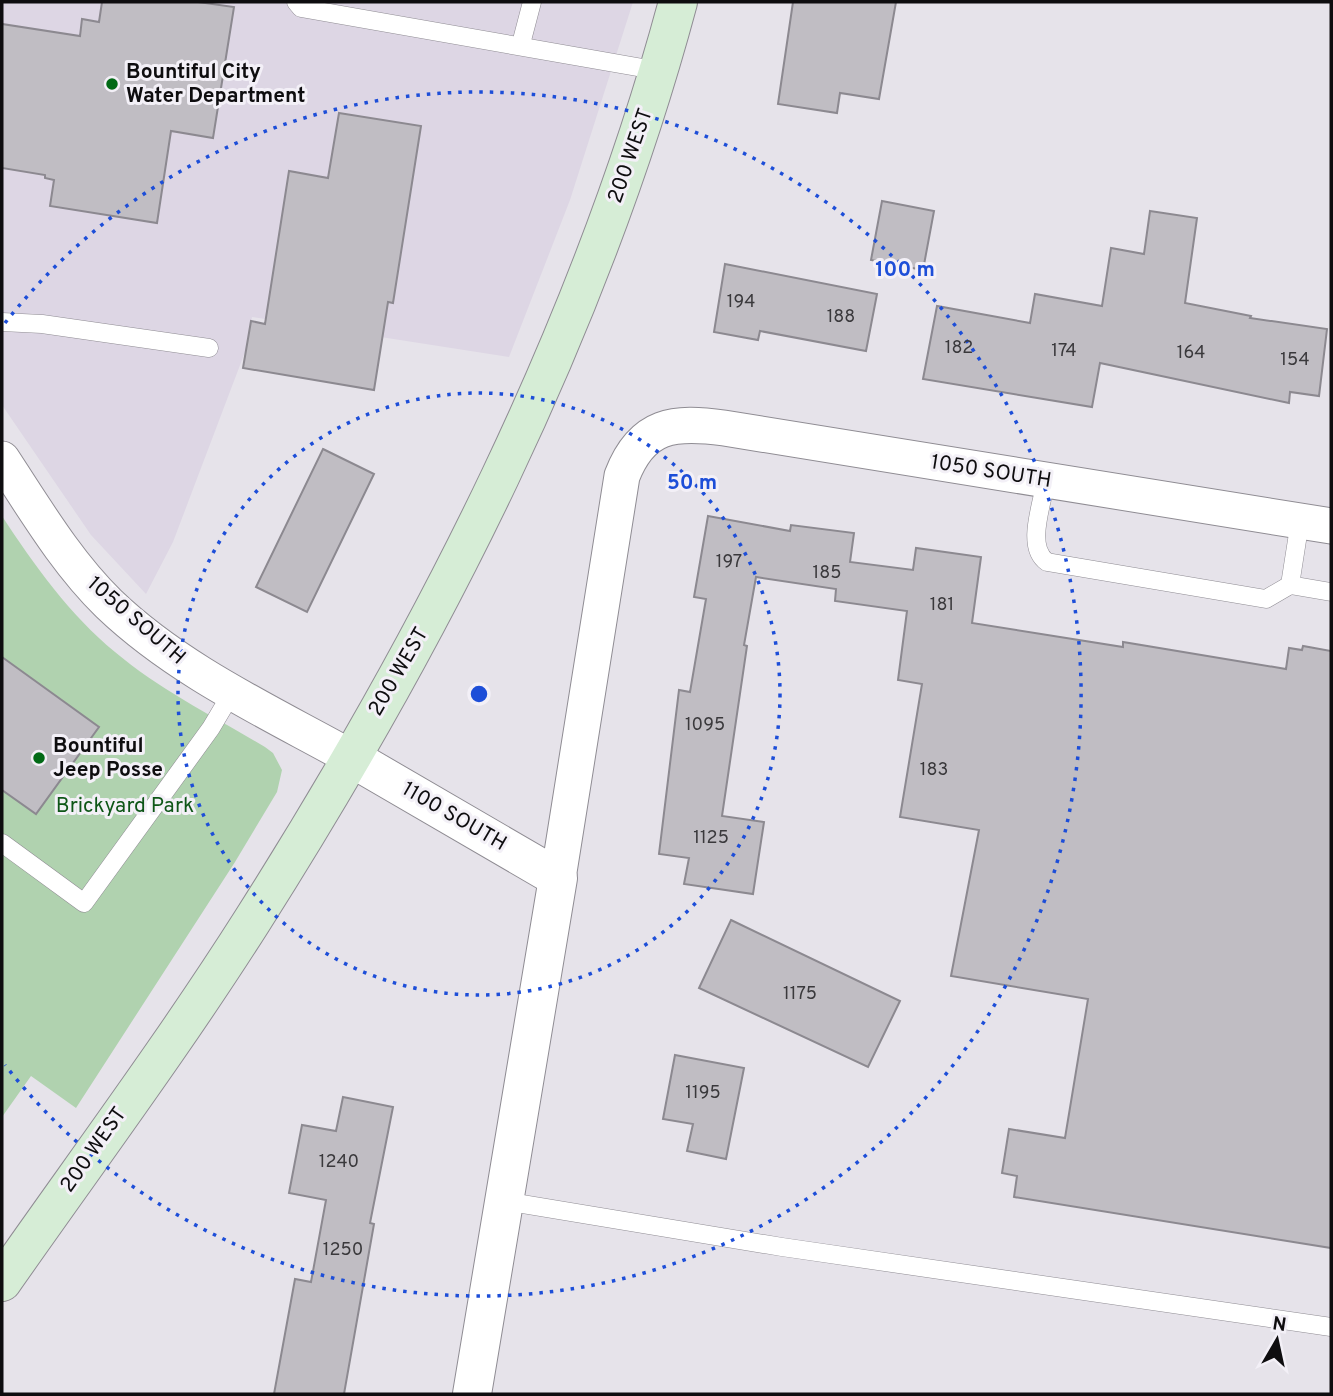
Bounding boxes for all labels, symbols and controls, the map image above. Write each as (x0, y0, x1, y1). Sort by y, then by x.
place label: Bountiful City Water Department (126, 59, 305, 110)
marker: Bountiful City Water Department (104, 76, 120, 92)
street label: 200 WEST (602, 105, 660, 207)
text: 100 m (875, 257, 935, 284)
house number: 194 (727, 291, 755, 314)
house number: 188 (827, 306, 855, 329)
house number: 182 (945, 337, 973, 360)
house number: 174 (1051, 340, 1077, 363)
house number: 164 (1177, 342, 1205, 365)
house number: 154 (1280, 349, 1310, 372)
street label: 1050 SOUTH (929, 449, 1053, 495)
text: 50 m (667, 470, 717, 497)
house number: 197 (716, 551, 742, 574)
house number: 185 (813, 562, 841, 585)
street label: 1050 SOUTH (81, 571, 191, 671)
house number: 181 (930, 594, 954, 617)
street label: 200 WEST (363, 623, 435, 721)
centre of rings (467, 682, 491, 706)
house number: 1095 (685, 714, 725, 737)
place label: Bountiful Jeep Posse (53, 733, 163, 784)
marker: Bountiful Jeep Posse (31, 750, 47, 766)
house number: 183 (920, 759, 948, 782)
street label: 1100 SOUTH (397, 776, 511, 858)
park label: Brickyard Park (56, 793, 194, 820)
house number: 1125 (693, 827, 729, 850)
house number: 1175 (783, 983, 817, 1006)
house number: 1195 (685, 1082, 721, 1105)
street label: 200 WEST (55, 1102, 133, 1198)
house number: 1240 (319, 1151, 359, 1174)
house number: 1250 (323, 1239, 363, 1262)
north arrow (1242, 1305, 1312, 1375)
text: N (1271, 1312, 1288, 1338)

